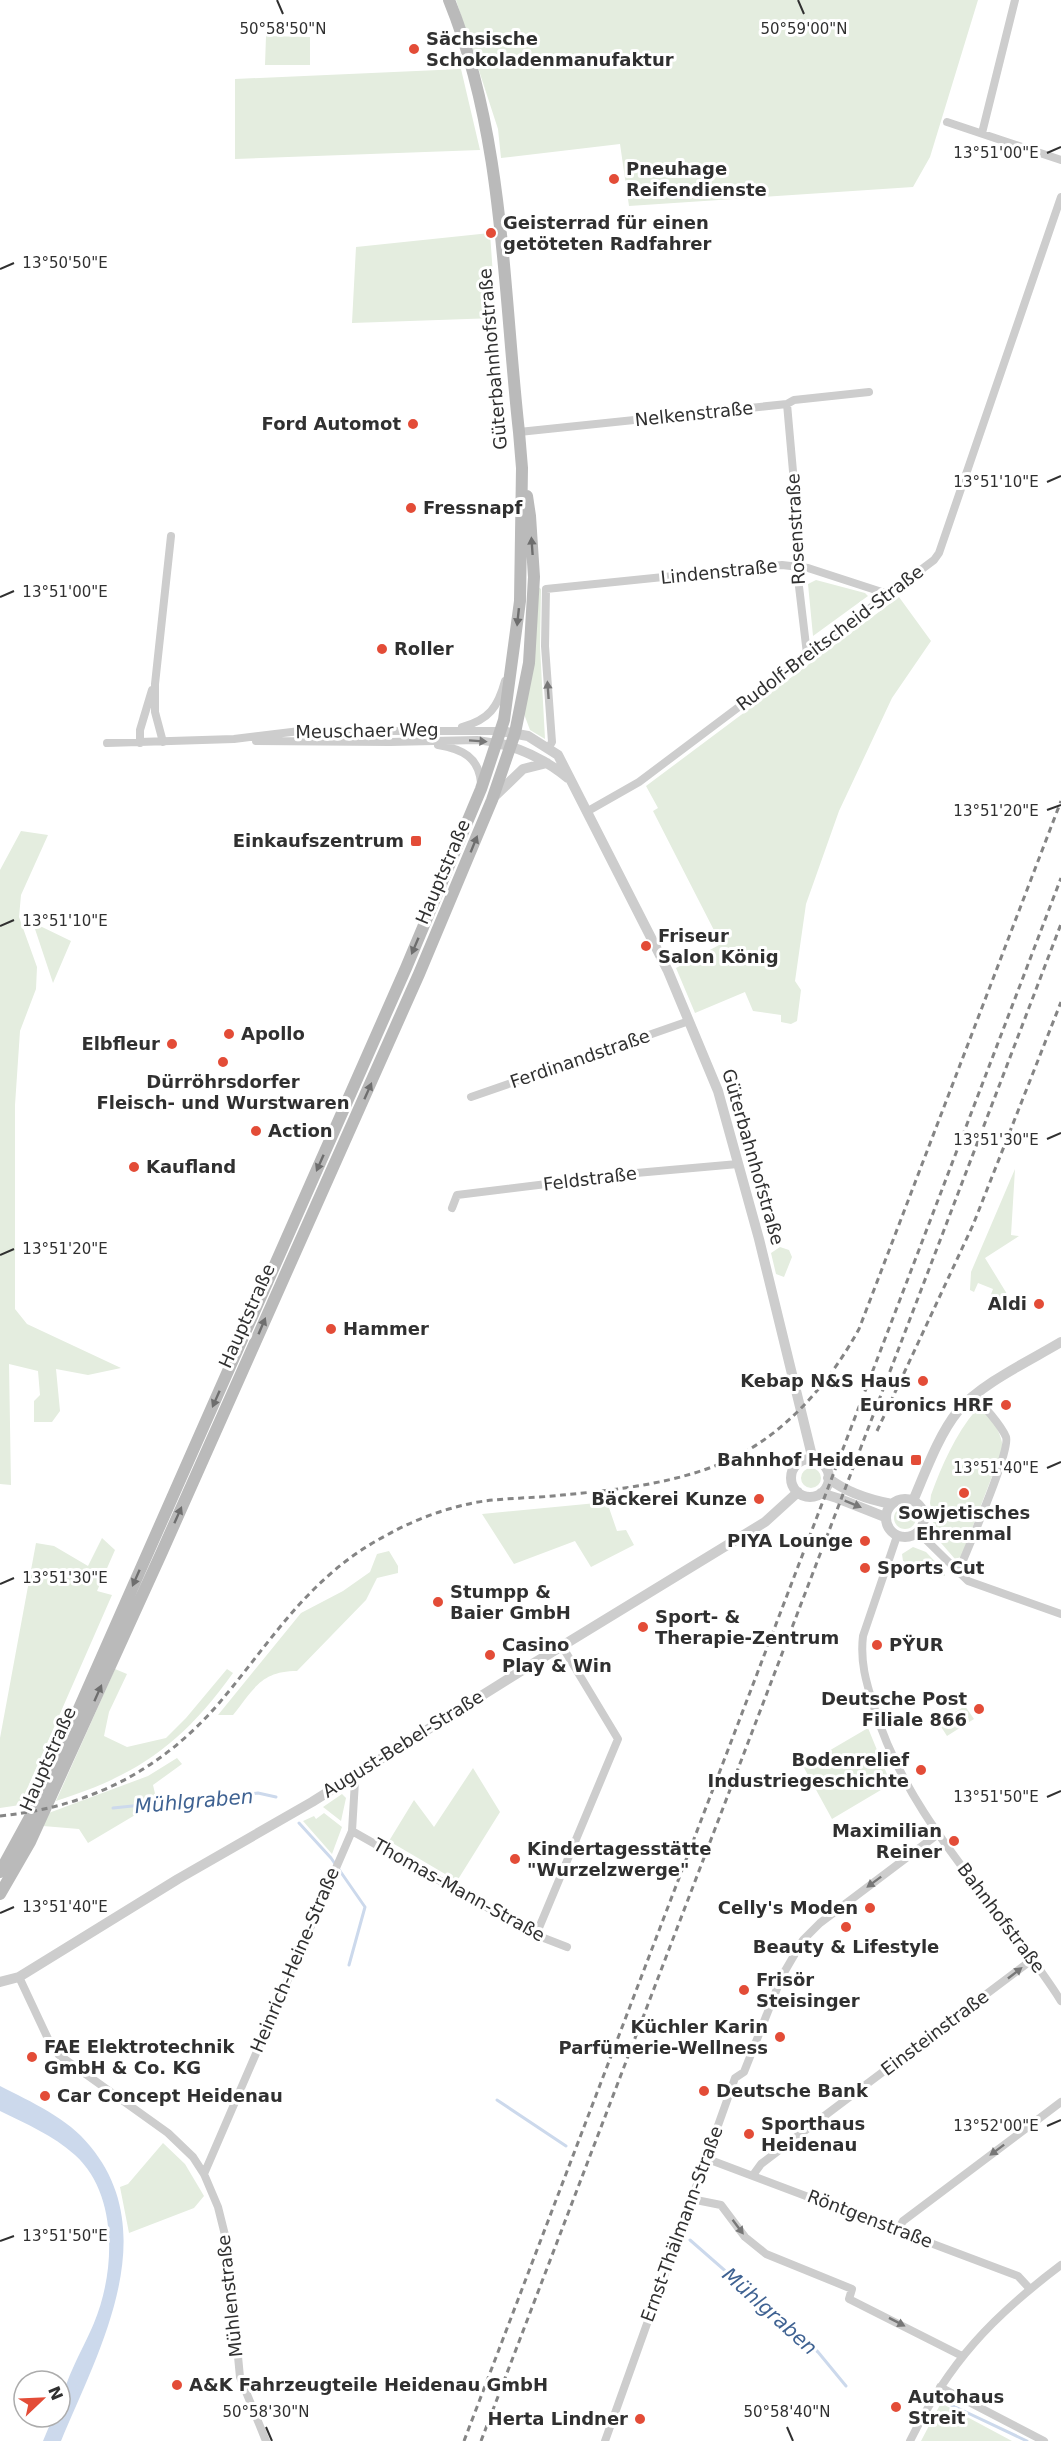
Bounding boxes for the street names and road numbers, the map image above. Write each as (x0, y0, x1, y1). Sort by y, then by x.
street label: Güterbahnhofstraße (474, 267, 511, 451)
street label: Nelkenstraße (634, 397, 754, 430)
street label: Rosenstraße (782, 473, 809, 585)
street label: Lindenstraße (659, 555, 779, 588)
street label: Rudolf-Breitscheid-Straße (732, 561, 927, 715)
street label: Meuschaer Weg (295, 719, 439, 742)
street label: Hauptstraße (411, 816, 474, 927)
street label: Ferdinandstraße (507, 1025, 653, 1092)
street label: Güterbahnhofstraße (718, 1066, 789, 1247)
street label: Feldstraße (542, 1162, 638, 1195)
street label: Hauptstraße (214, 1260, 279, 1371)
street label: August-Bebel-Straße (318, 1685, 487, 1802)
street label: Hauptstraße (15, 1703, 80, 1814)
street label: Thomas-Mann-Straße (369, 1833, 549, 1946)
street label: Bahnhofstraße (953, 1859, 1050, 1977)
street label: Heinrich-Heine-Straße (246, 1864, 343, 2056)
street label: Einsteinstraße (877, 1985, 993, 2080)
street label: Ernst-Thälmann-Straße (636, 2123, 727, 2325)
street label: Röntgenstraße (805, 2185, 936, 2252)
street label: Mühlenstraße (213, 2234, 246, 2358)

